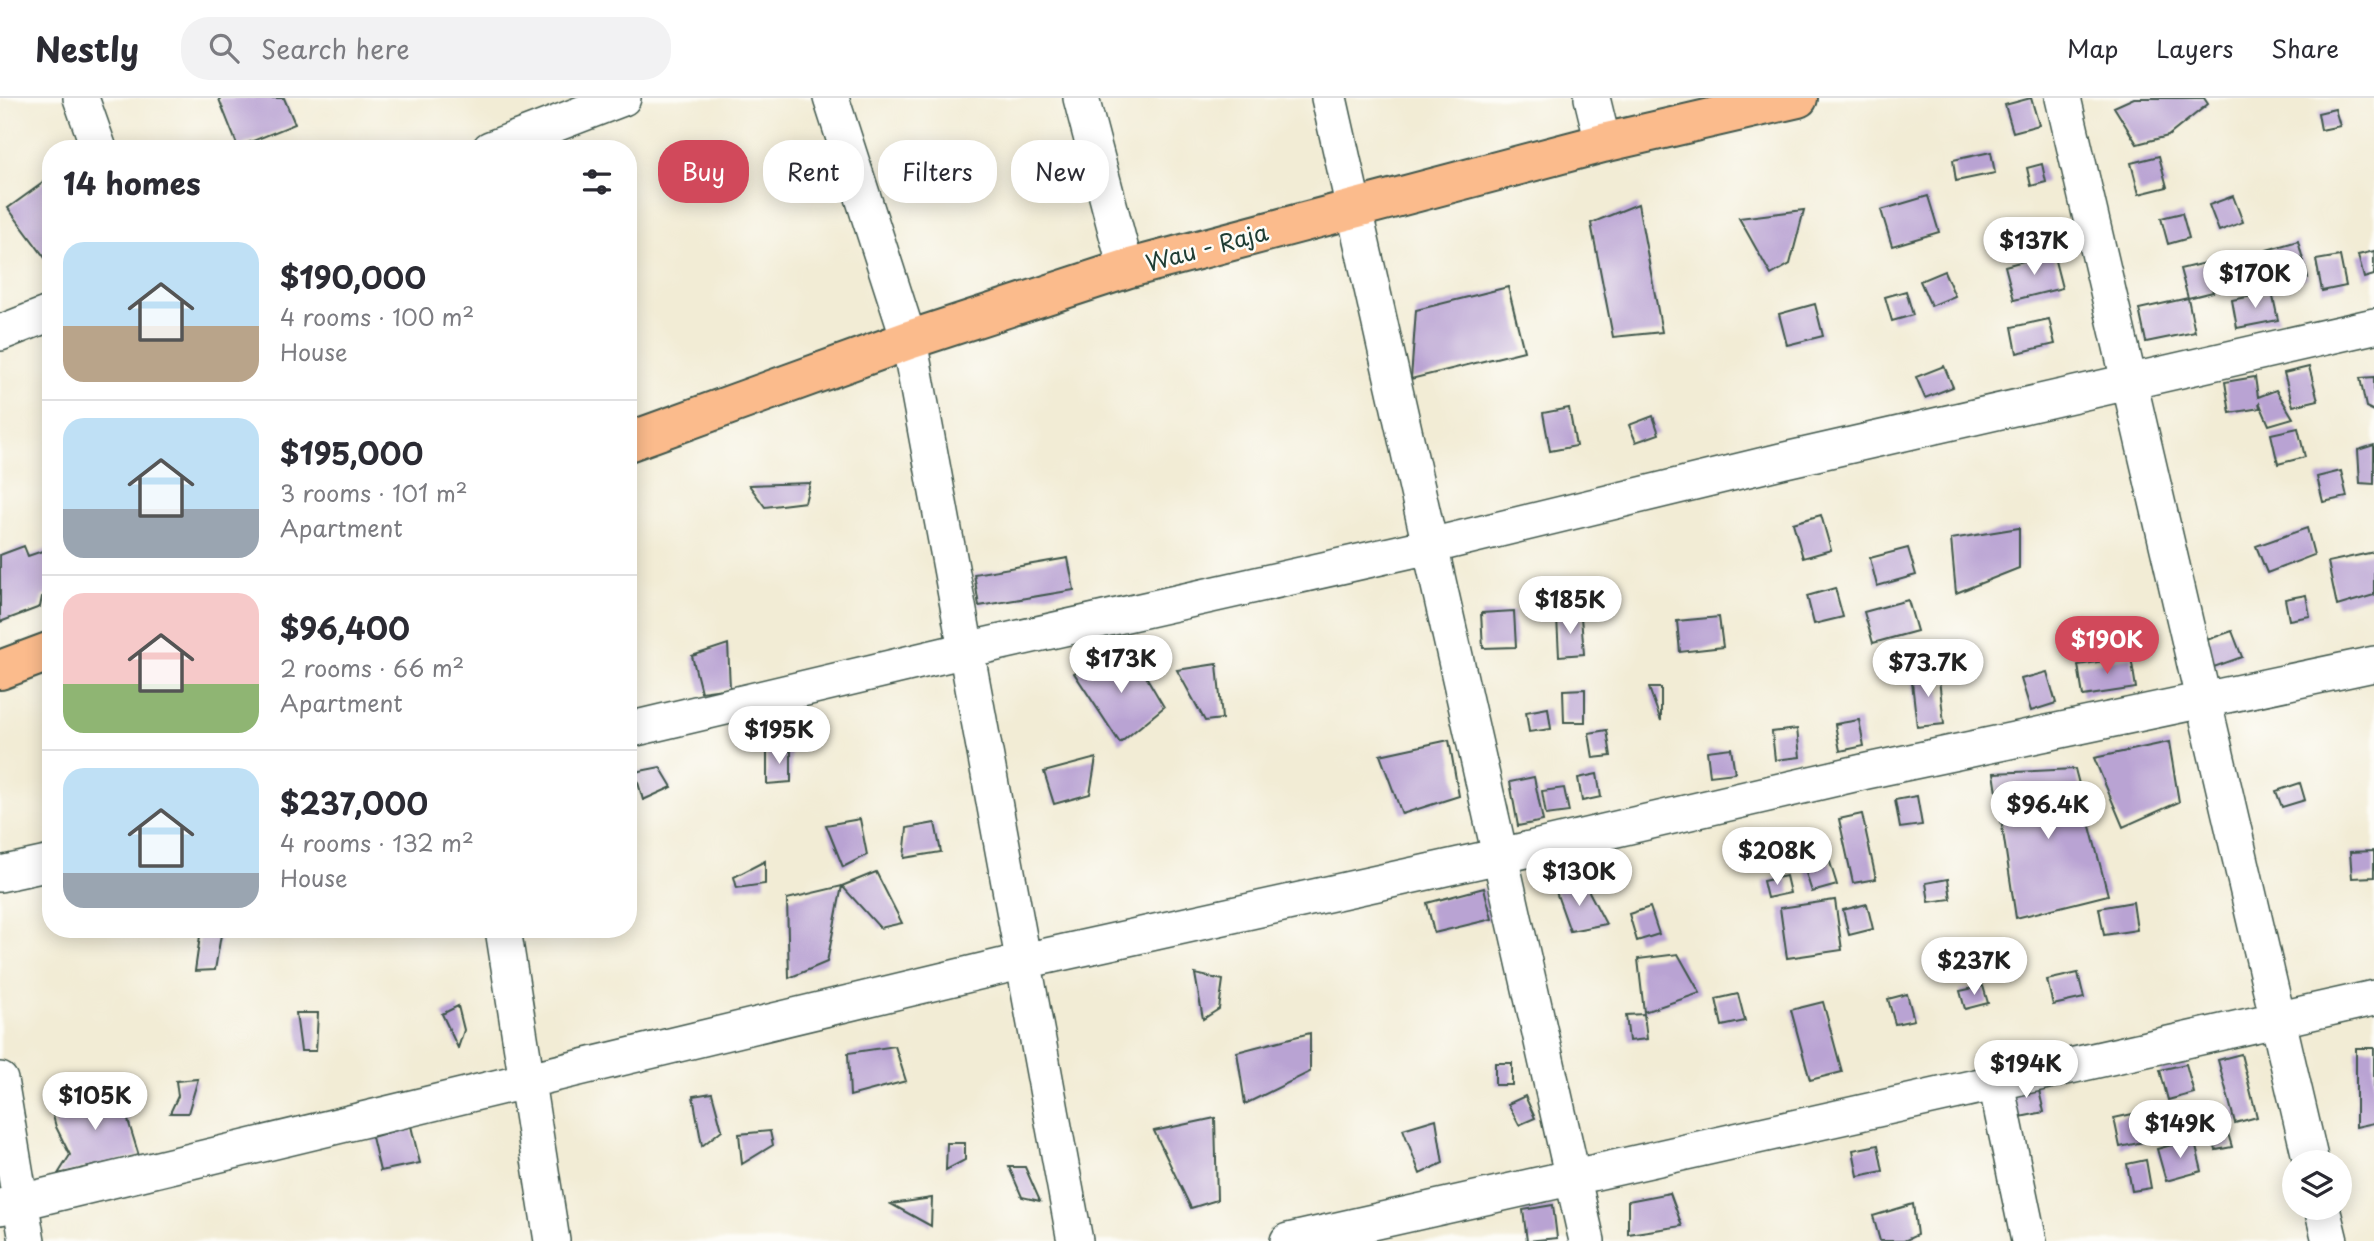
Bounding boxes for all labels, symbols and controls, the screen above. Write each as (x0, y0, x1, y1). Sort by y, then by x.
search box (181, 17, 671, 80)
text: Nestly (35, 23, 139, 73)
icon: search (205, 29, 243, 67)
text: Search here (261, 29, 410, 68)
text: Map (2067, 30, 2118, 66)
text: Layers (2156, 30, 2233, 66)
text: Share (2271, 30, 2339, 66)
chip: Buy (658, 140, 749, 203)
chip: Rent (763, 140, 864, 203)
chip: Filters (878, 140, 997, 203)
chip: New (1011, 140, 1109, 203)
text: 14 homes (63, 160, 201, 205)
icon: filters (578, 163, 616, 201)
street label: Wau - Raja (1142, 213, 1272, 280)
pin: $137K (1985, 218, 2083, 277)
text: $137K (1999, 222, 2069, 257)
pin: $170K (2206, 250, 2304, 310)
text: $190,000 (280, 254, 426, 299)
text: $170K (2219, 255, 2291, 290)
icon: home (119, 270, 203, 354)
text: 4 rooms · 100 m² (280, 299, 474, 334)
text: House (280, 334, 347, 369)
text: $195,000 (280, 430, 423, 475)
icon: home (119, 446, 203, 530)
text: 3 rooms · 101 m² (280, 475, 468, 510)
text: Apartment (280, 510, 403, 545)
pin: $185K (1521, 576, 1619, 636)
text: $185K (1535, 581, 1605, 616)
text: $96,400 (280, 605, 410, 650)
pin: $190K (2058, 616, 2156, 676)
icon: home (119, 621, 203, 705)
text: $190K (2071, 621, 2143, 656)
pin: $173K (1072, 636, 1170, 695)
text: $173K (1085, 640, 1157, 675)
pin: $73.7K (1871, 640, 1985, 699)
text: $73.7K (1889, 644, 1967, 679)
text: 2 rooms · 66 m² (280, 650, 464, 685)
text: Apartment (280, 685, 403, 720)
pin: $195K (730, 706, 828, 766)
text: $195K (744, 711, 814, 746)
text: $237,000 (280, 780, 428, 825)
pin: $96.4K (1991, 782, 2105, 841)
text: $96.4K (2007, 786, 2089, 821)
icon: home (119, 796, 203, 880)
text: 4 rooms · 132 m² (280, 825, 474, 860)
pin: $208K (1728, 828, 1826, 887)
text: $208K (1738, 832, 1816, 867)
pin: $130K (1530, 848, 1628, 908)
text: $130K (1542, 853, 1616, 888)
text: House (280, 860, 347, 895)
pin: $237K (1925, 937, 2023, 997)
text: $237K (1937, 942, 2011, 977)
pin: $194K (1977, 1040, 2075, 1100)
text: $194K (1990, 1045, 2062, 1080)
pin: $105K (46, 1072, 144, 1132)
text: $105K (58, 1077, 132, 1112)
pin: $149K (2131, 1100, 2229, 1160)
text: $149K (2145, 1105, 2215, 1140)
map controls (2282, 1150, 2352, 1220)
button: layers (2282, 1150, 2352, 1220)

